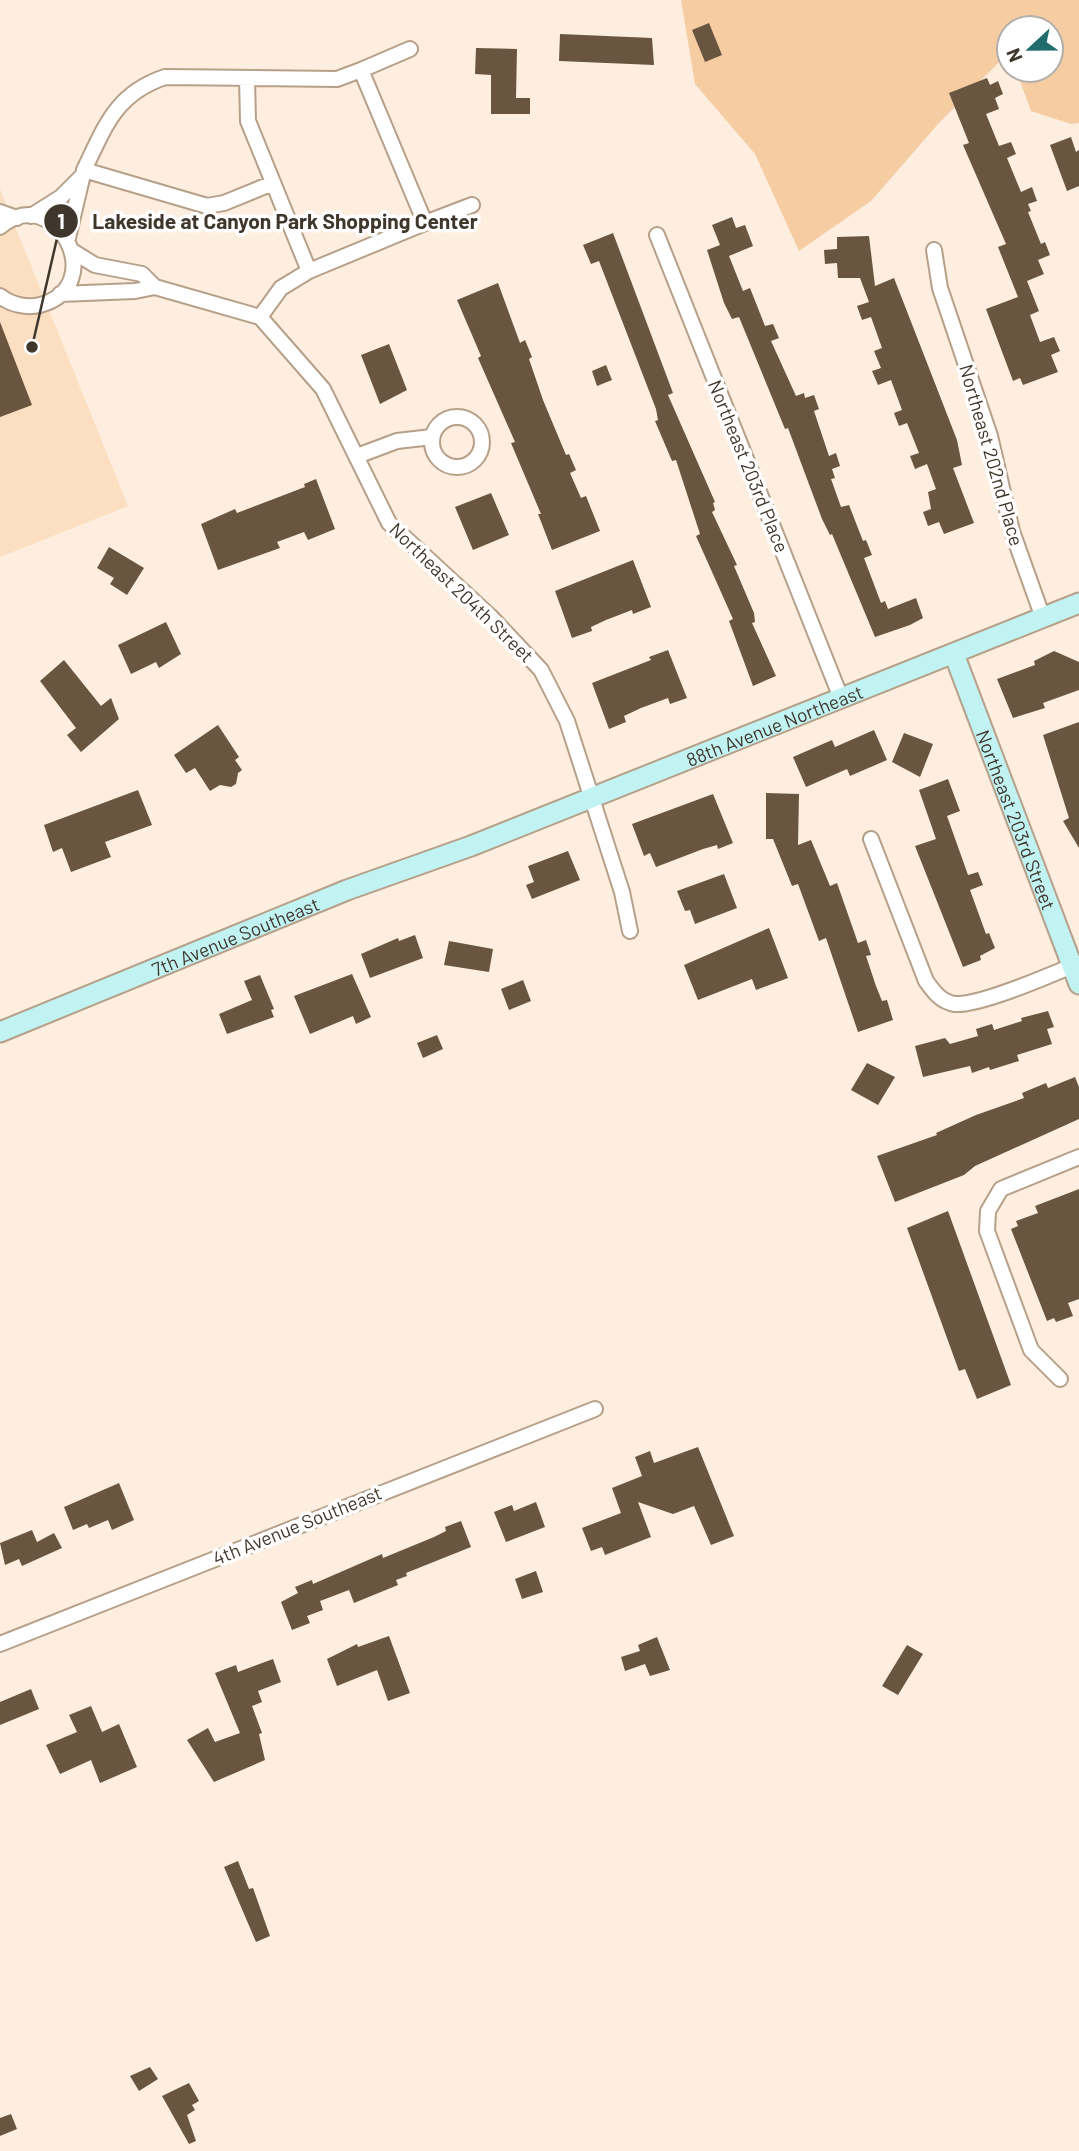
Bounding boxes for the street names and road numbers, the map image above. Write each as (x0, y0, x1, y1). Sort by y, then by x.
street label: Northeast 202nd Place (955, 362, 1029, 548)
street label: Northeast 203rd Place (704, 376, 794, 556)
street label: Northeast 204th Street (385, 517, 539, 667)
street label: 88th Avenue Northeast (682, 679, 866, 770)
street label: Northeast 203rd Street (972, 726, 1061, 913)
street label: 7th Avenue Southeast (148, 891, 322, 980)
street label: 4th Avenue Southeast (209, 1481, 385, 1569)

